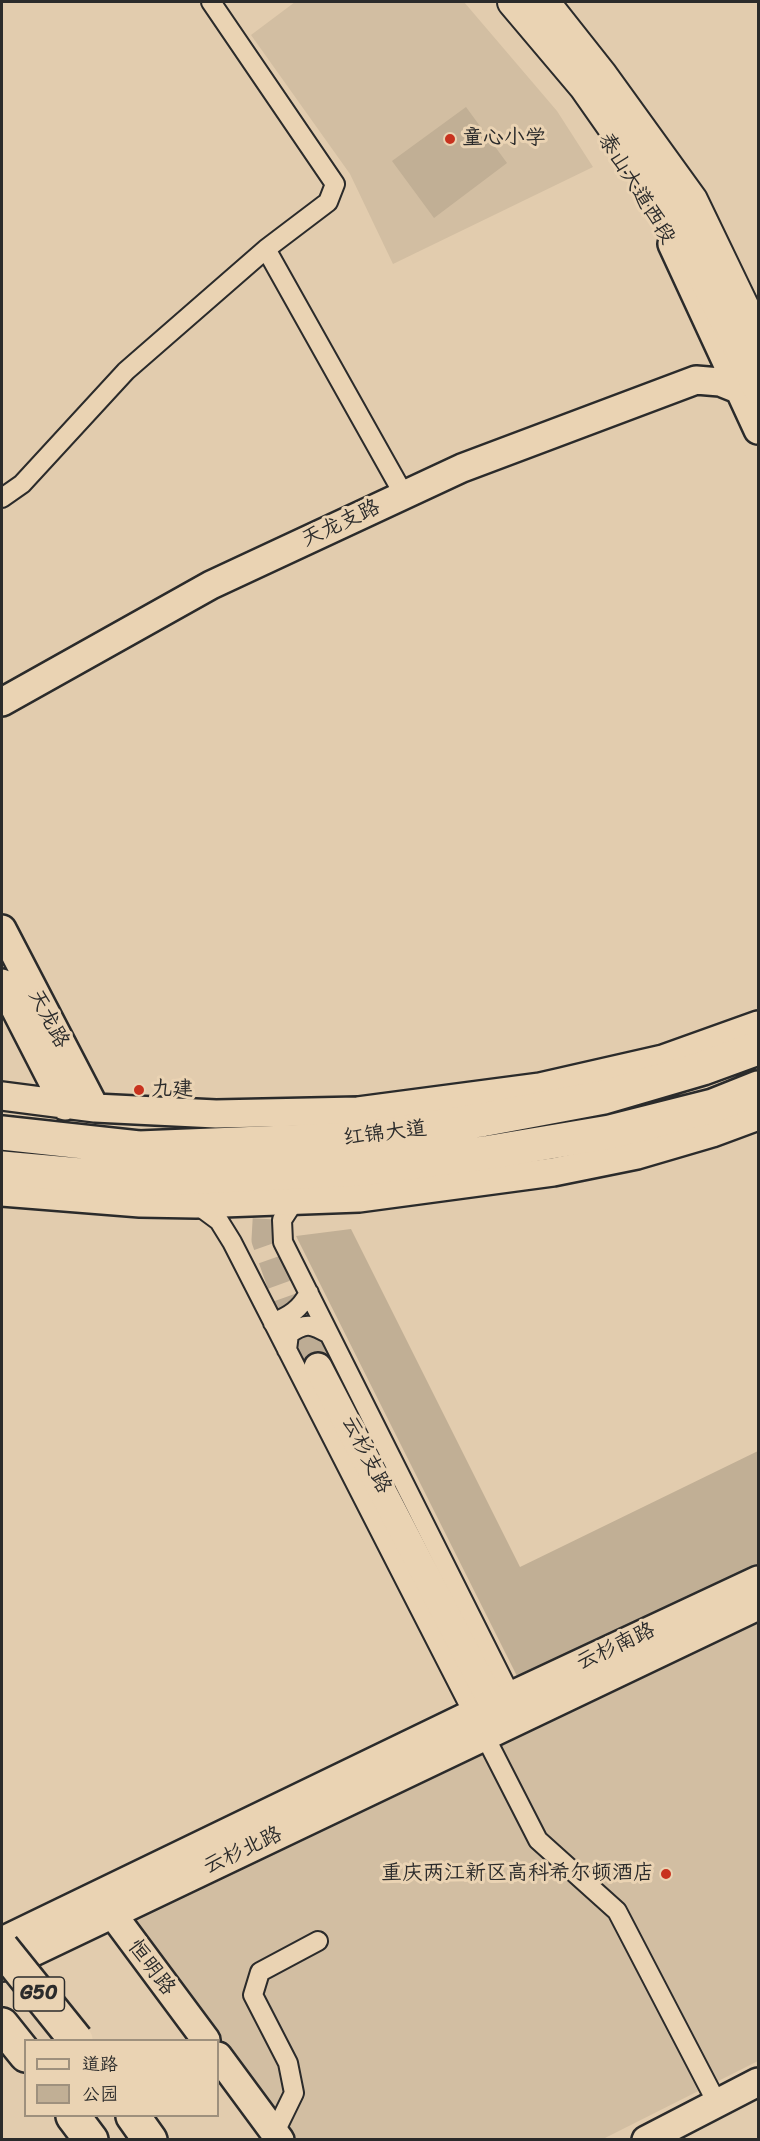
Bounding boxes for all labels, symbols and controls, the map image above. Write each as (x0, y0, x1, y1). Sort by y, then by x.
place label: 童心小学 (462, 126, 546, 152)
street label: 泰山大道西段 (592, 129, 680, 249)
marker: 童心小学 (443, 132, 457, 146)
street label: 天龙支路 (298, 495, 384, 553)
street label: 天龙路 (22, 985, 74, 1053)
place label: 九建 (151, 1077, 193, 1103)
marker: 九建 (132, 1083, 146, 1097)
street label: 红锦大道 (342, 1116, 428, 1152)
street label: 云杉支路 (336, 1412, 396, 1498)
street label: 云杉南路 (573, 1618, 659, 1676)
street label: 云杉北路 (200, 1822, 286, 1880)
place label: 重庆两江新区高科希尔顿酒店 (381, 1861, 654, 1887)
marker: 重庆两江新区高科希尔顿酒店 (659, 1867, 673, 1881)
street label: 恒明路 (122, 1935, 180, 2001)
road number: G50 (14, 1977, 64, 2011)
legend (24, 2039, 219, 2117)
text: 道路 (82, 2048, 118, 2080)
text: 公园 (82, 2078, 118, 2110)

